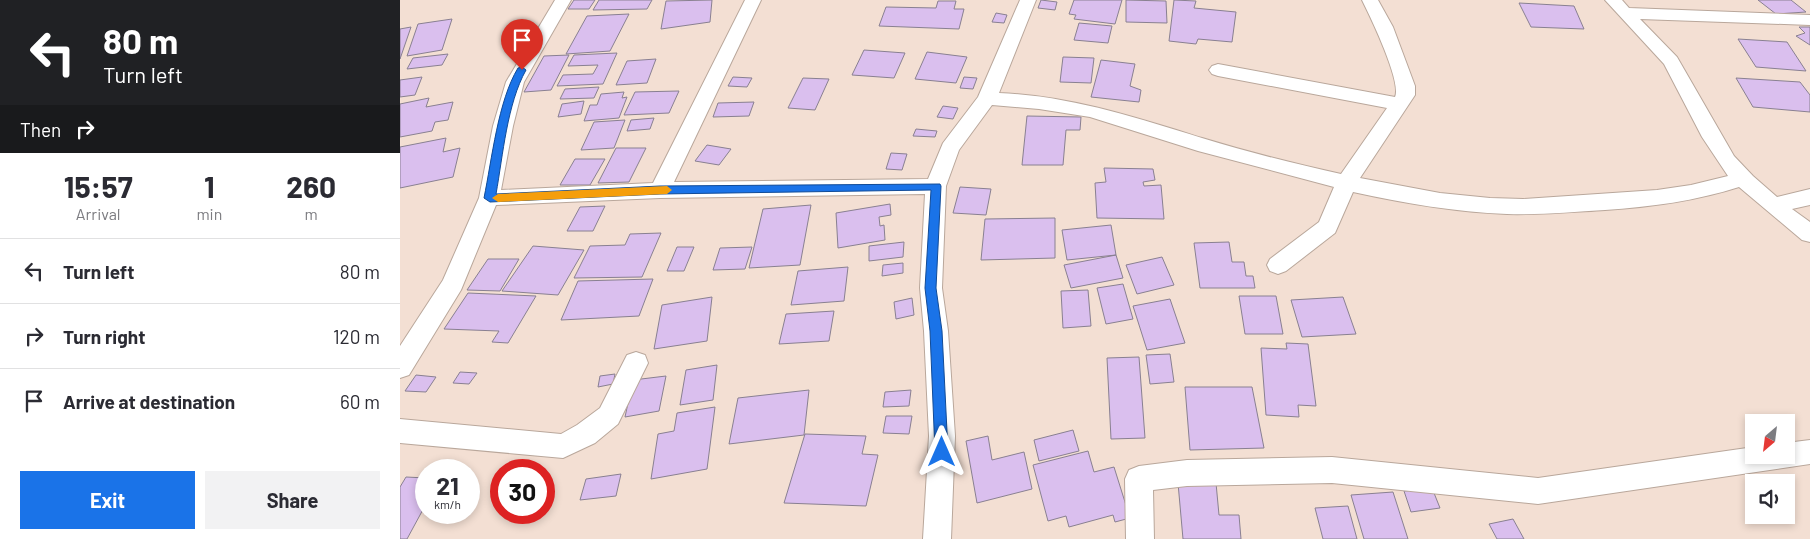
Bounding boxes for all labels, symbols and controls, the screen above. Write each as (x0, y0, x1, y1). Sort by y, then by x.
text: 80 m (103, 19, 178, 61)
pin (501, 19, 543, 70)
icon: left (20, 20, 85, 85)
icon: arrive (508, 26, 536, 54)
text: Turn left (103, 61, 183, 87)
icon: right (71, 115, 99, 143)
text: Then (20, 118, 61, 141)
text: 15:57 (64, 168, 133, 204)
text: 1 (204, 168, 215, 204)
text: 260 (286, 168, 336, 204)
text: Arrival (76, 204, 121, 223)
text: min (196, 204, 222, 223)
text: m (305, 204, 318, 223)
icon: left (20, 257, 48, 285)
text: Turn left (63, 260, 134, 283)
text: 80 m (340, 260, 380, 283)
icon: right (20, 322, 48, 350)
text: Turn right (63, 325, 145, 348)
text: 120 m (333, 325, 380, 348)
icon: arrive (20, 387, 48, 415)
text: Arrive at destination (63, 390, 235, 413)
text: 60 m (340, 390, 380, 413)
north arrow (1745, 414, 1795, 464)
map controls (1745, 414, 1795, 524)
position arrow (915, 425, 967, 477)
speed limit sign: 30 (490, 459, 555, 524)
text: 21 (436, 470, 459, 500)
button: Exit (20, 471, 195, 529)
button: Share (205, 471, 380, 529)
button: sound (1745, 474, 1795, 524)
text: km/h (434, 497, 461, 511)

